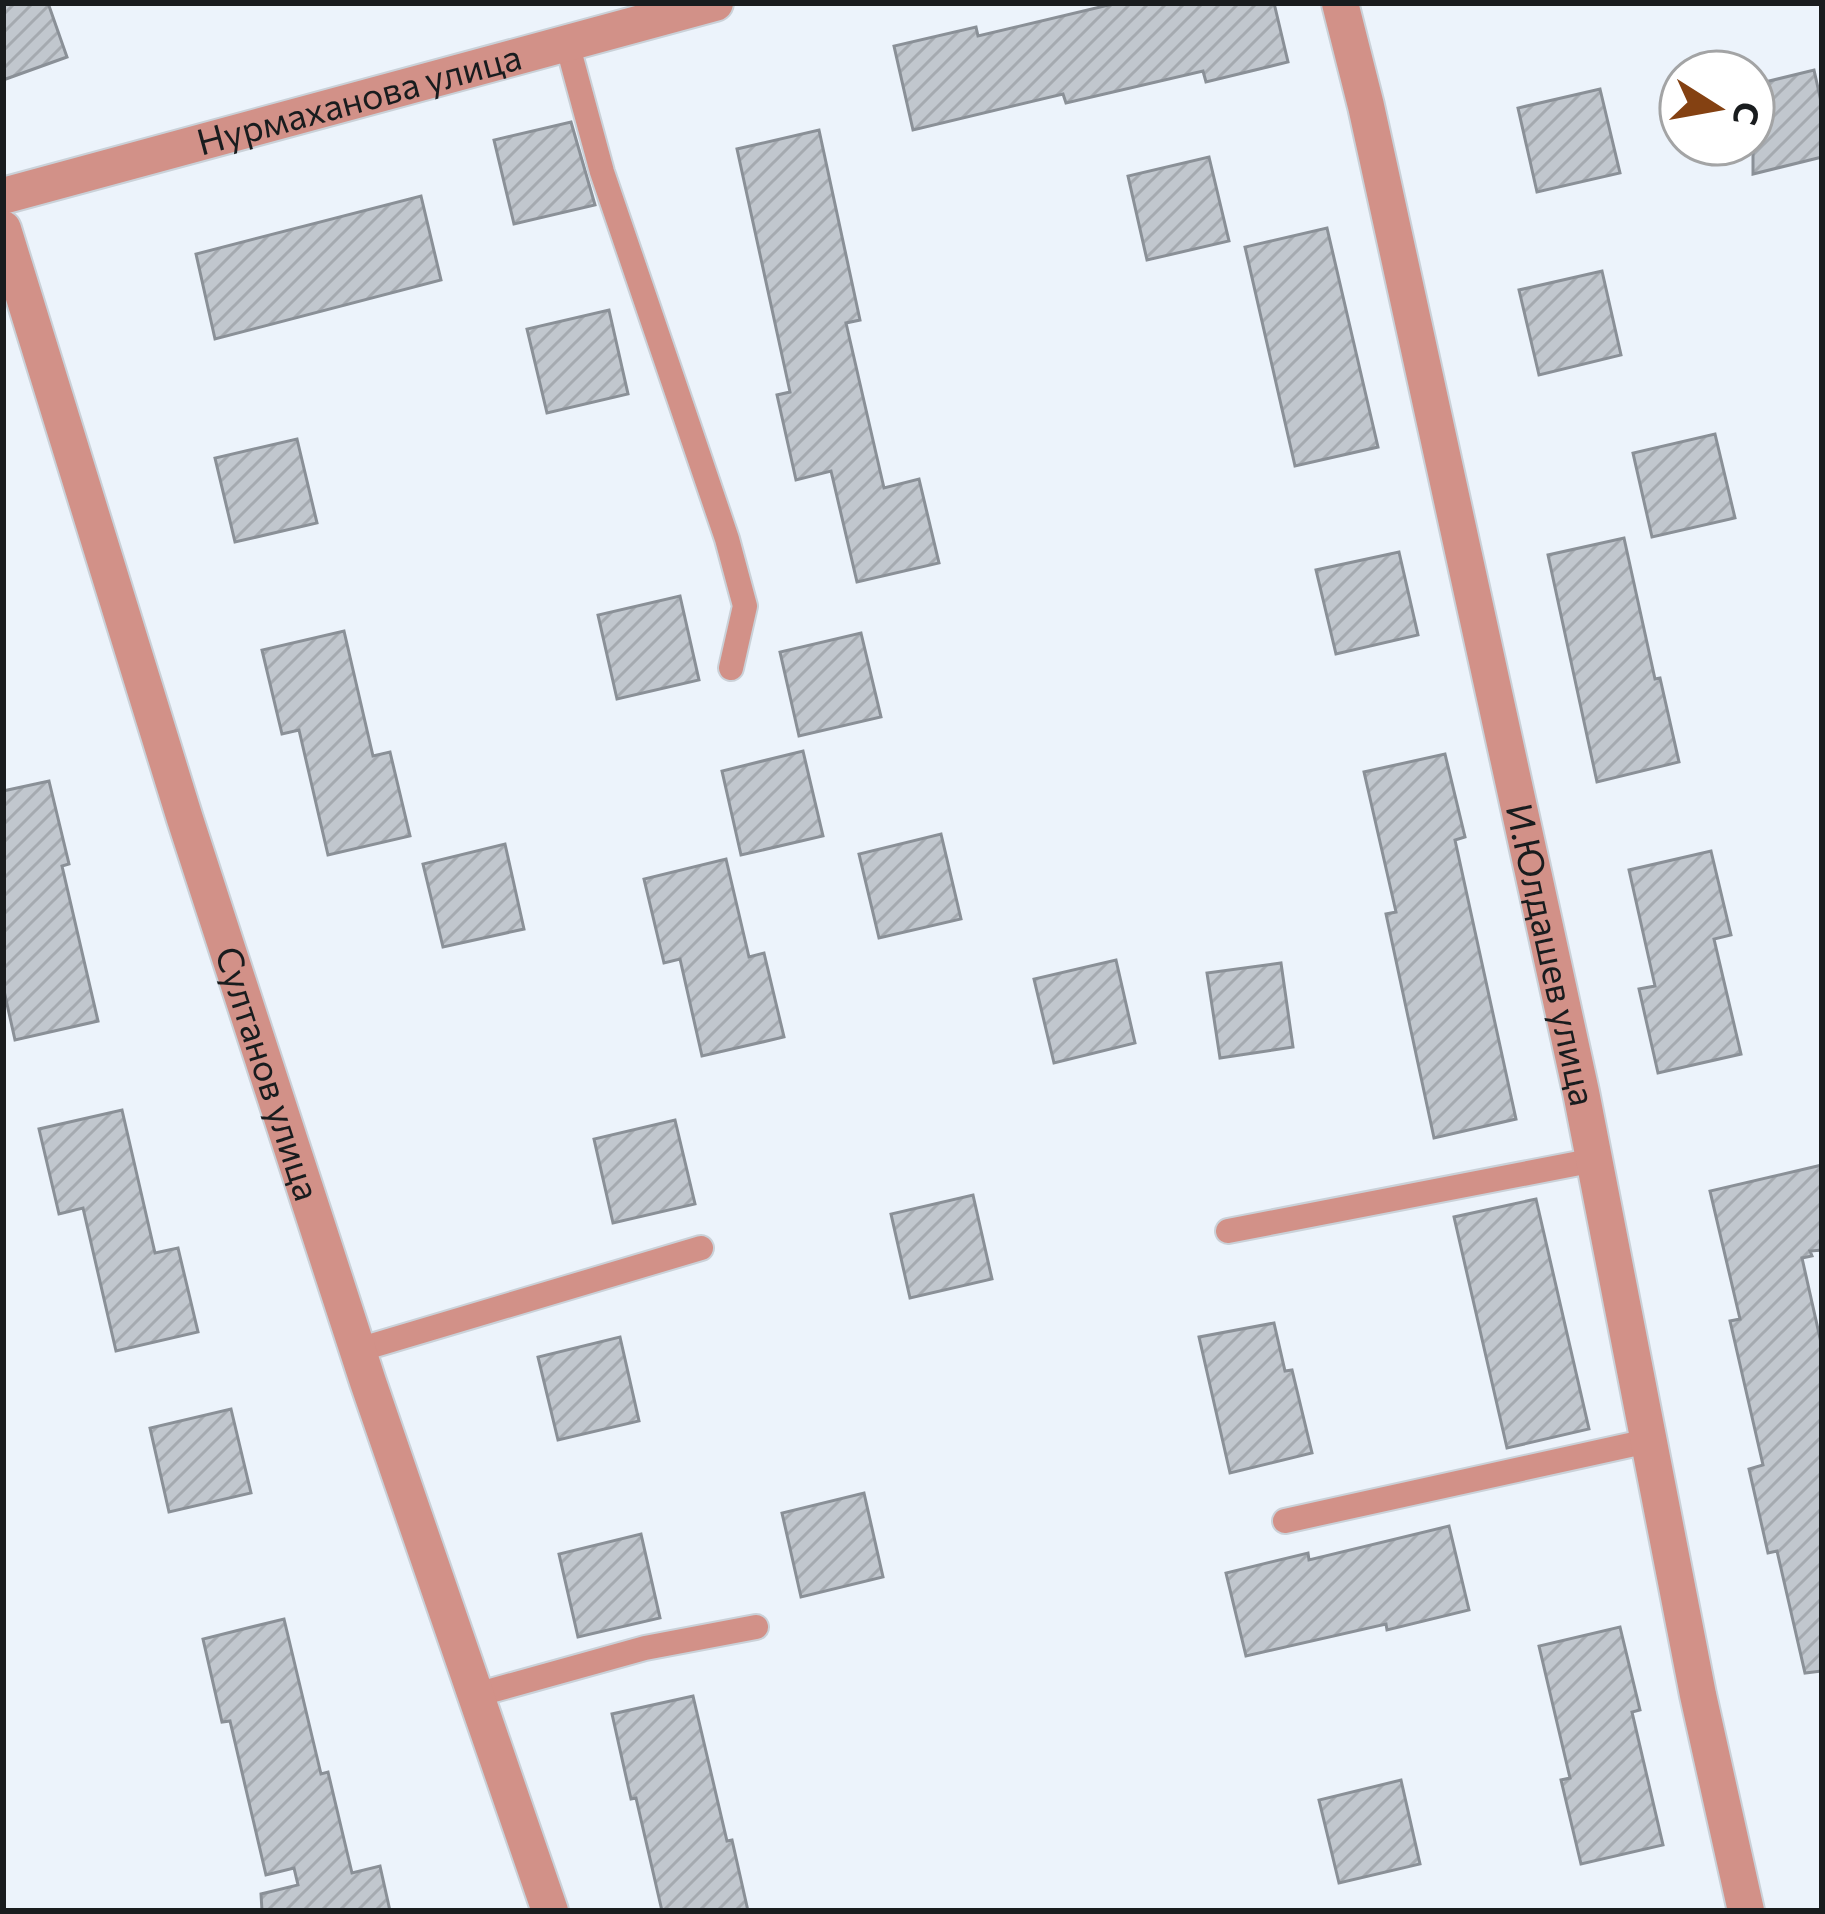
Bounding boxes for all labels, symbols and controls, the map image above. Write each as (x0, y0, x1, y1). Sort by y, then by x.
street label: Нурмаханова улица (192, 33, 526, 162)
north arrow (1657, 48, 1777, 168)
text: С (1726, 99, 1770, 129)
street label: И.Юлдашев улица (1499, 799, 1607, 1109)
street label: Султанов улица (208, 940, 331, 1205)

